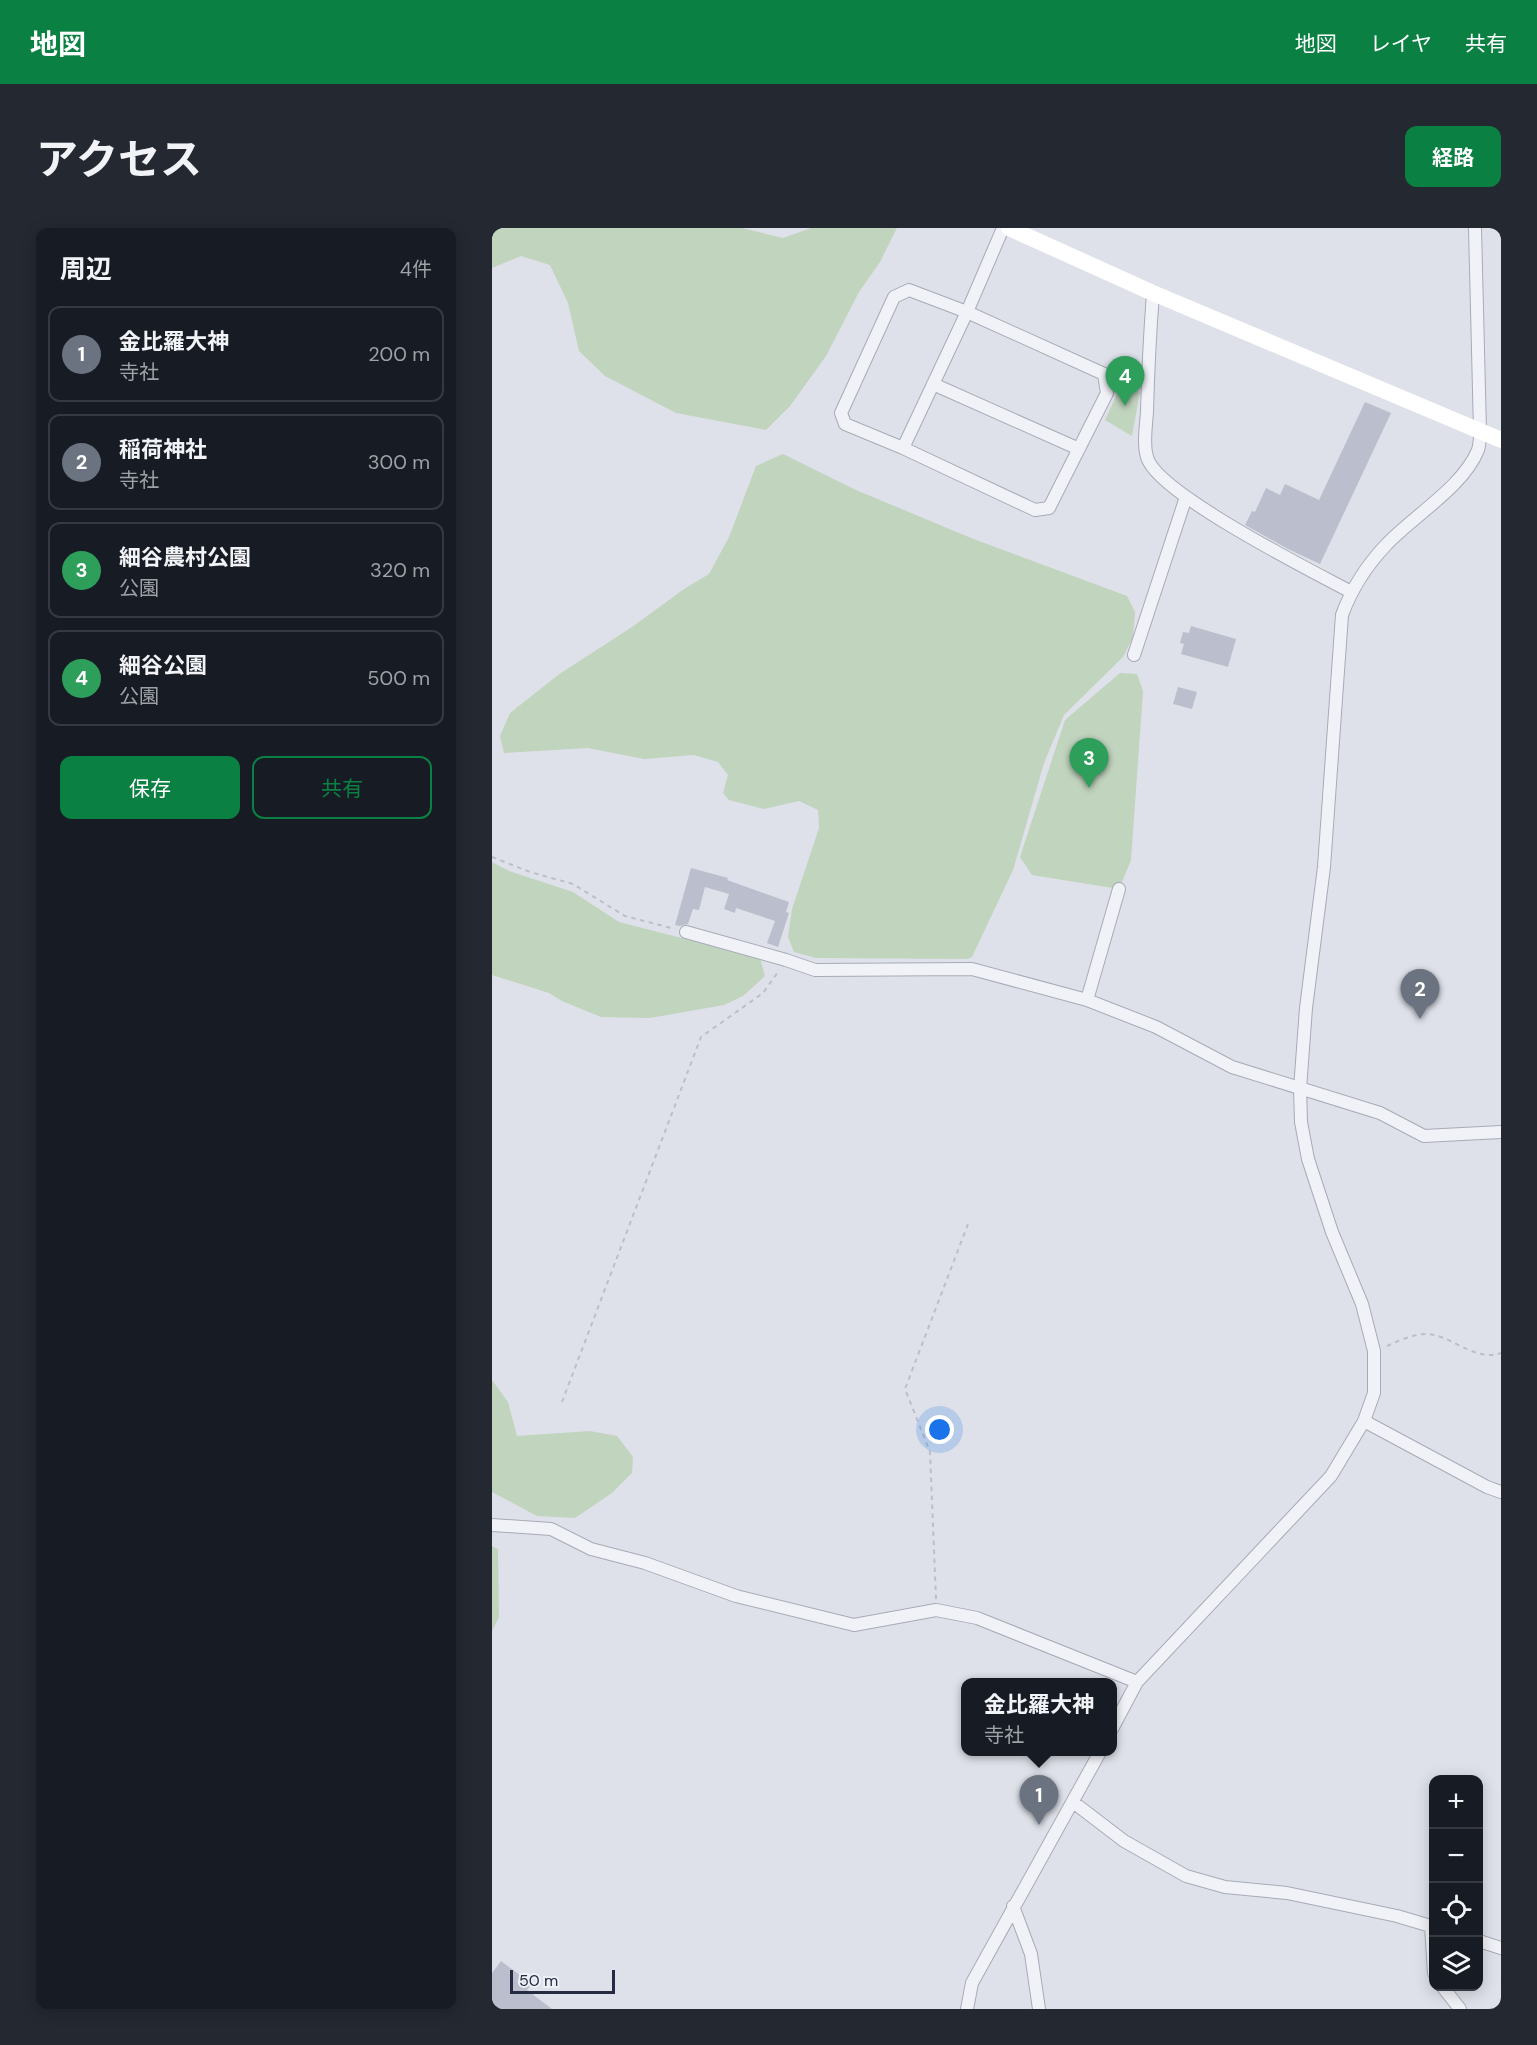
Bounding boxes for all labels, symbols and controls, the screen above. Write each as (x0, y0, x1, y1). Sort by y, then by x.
text: 地図 (30, 26, 86, 63)
text: 地図 (1295, 30, 1337, 58)
text: レイヤ (1370, 30, 1432, 58)
text: 共有 (1465, 30, 1507, 58)
button: 経路 (1405, 126, 1501, 187)
text: アクセス (36, 132, 202, 187)
text: 周辺 (60, 252, 112, 286)
text: 4件 (400, 256, 432, 282)
text: 金比羅大神 (119, 327, 229, 356)
text: 1 (78, 341, 85, 367)
text: 200 m (368, 341, 430, 367)
pin: 4 (1106, 356, 1144, 406)
text: 寺社 (119, 359, 159, 385)
text: 稲荷神社 (119, 435, 207, 464)
text: 2 (76, 449, 87, 475)
text: 300 m (368, 449, 430, 475)
text: 寺社 (119, 467, 159, 493)
text: 細谷農村公園 (119, 543, 251, 572)
text: 3 (75, 557, 88, 583)
text: 320 m (370, 557, 430, 583)
text: 公園 (119, 575, 159, 601)
text: 細谷公園 (119, 651, 207, 680)
text: 4 (75, 665, 88, 691)
text: 500 m (367, 665, 430, 691)
text: 公園 (119, 683, 159, 709)
pin: 3 (1070, 738, 1108, 788)
button: 保存 (60, 756, 240, 819)
button: 共有 (252, 756, 432, 819)
pin: 2 (1400, 970, 1440, 1019)
your location (925, 1415, 954, 1444)
popup (961, 1678, 1117, 1756)
text: 金比羅大神 (984, 1690, 1094, 1719)
text: 寺社 (984, 1722, 1024, 1748)
map controls (1429, 1775, 1483, 1991)
button: + (1429, 1775, 1483, 1829)
pin: 1 (1020, 1776, 1058, 1825)
button: − (1429, 1829, 1483, 1883)
button: locate (1429, 1883, 1483, 1937)
button: layers (1429, 1937, 1483, 1991)
scale bar (510, 1967, 615, 1994)
text: 50 m (519, 1970, 558, 1991)

